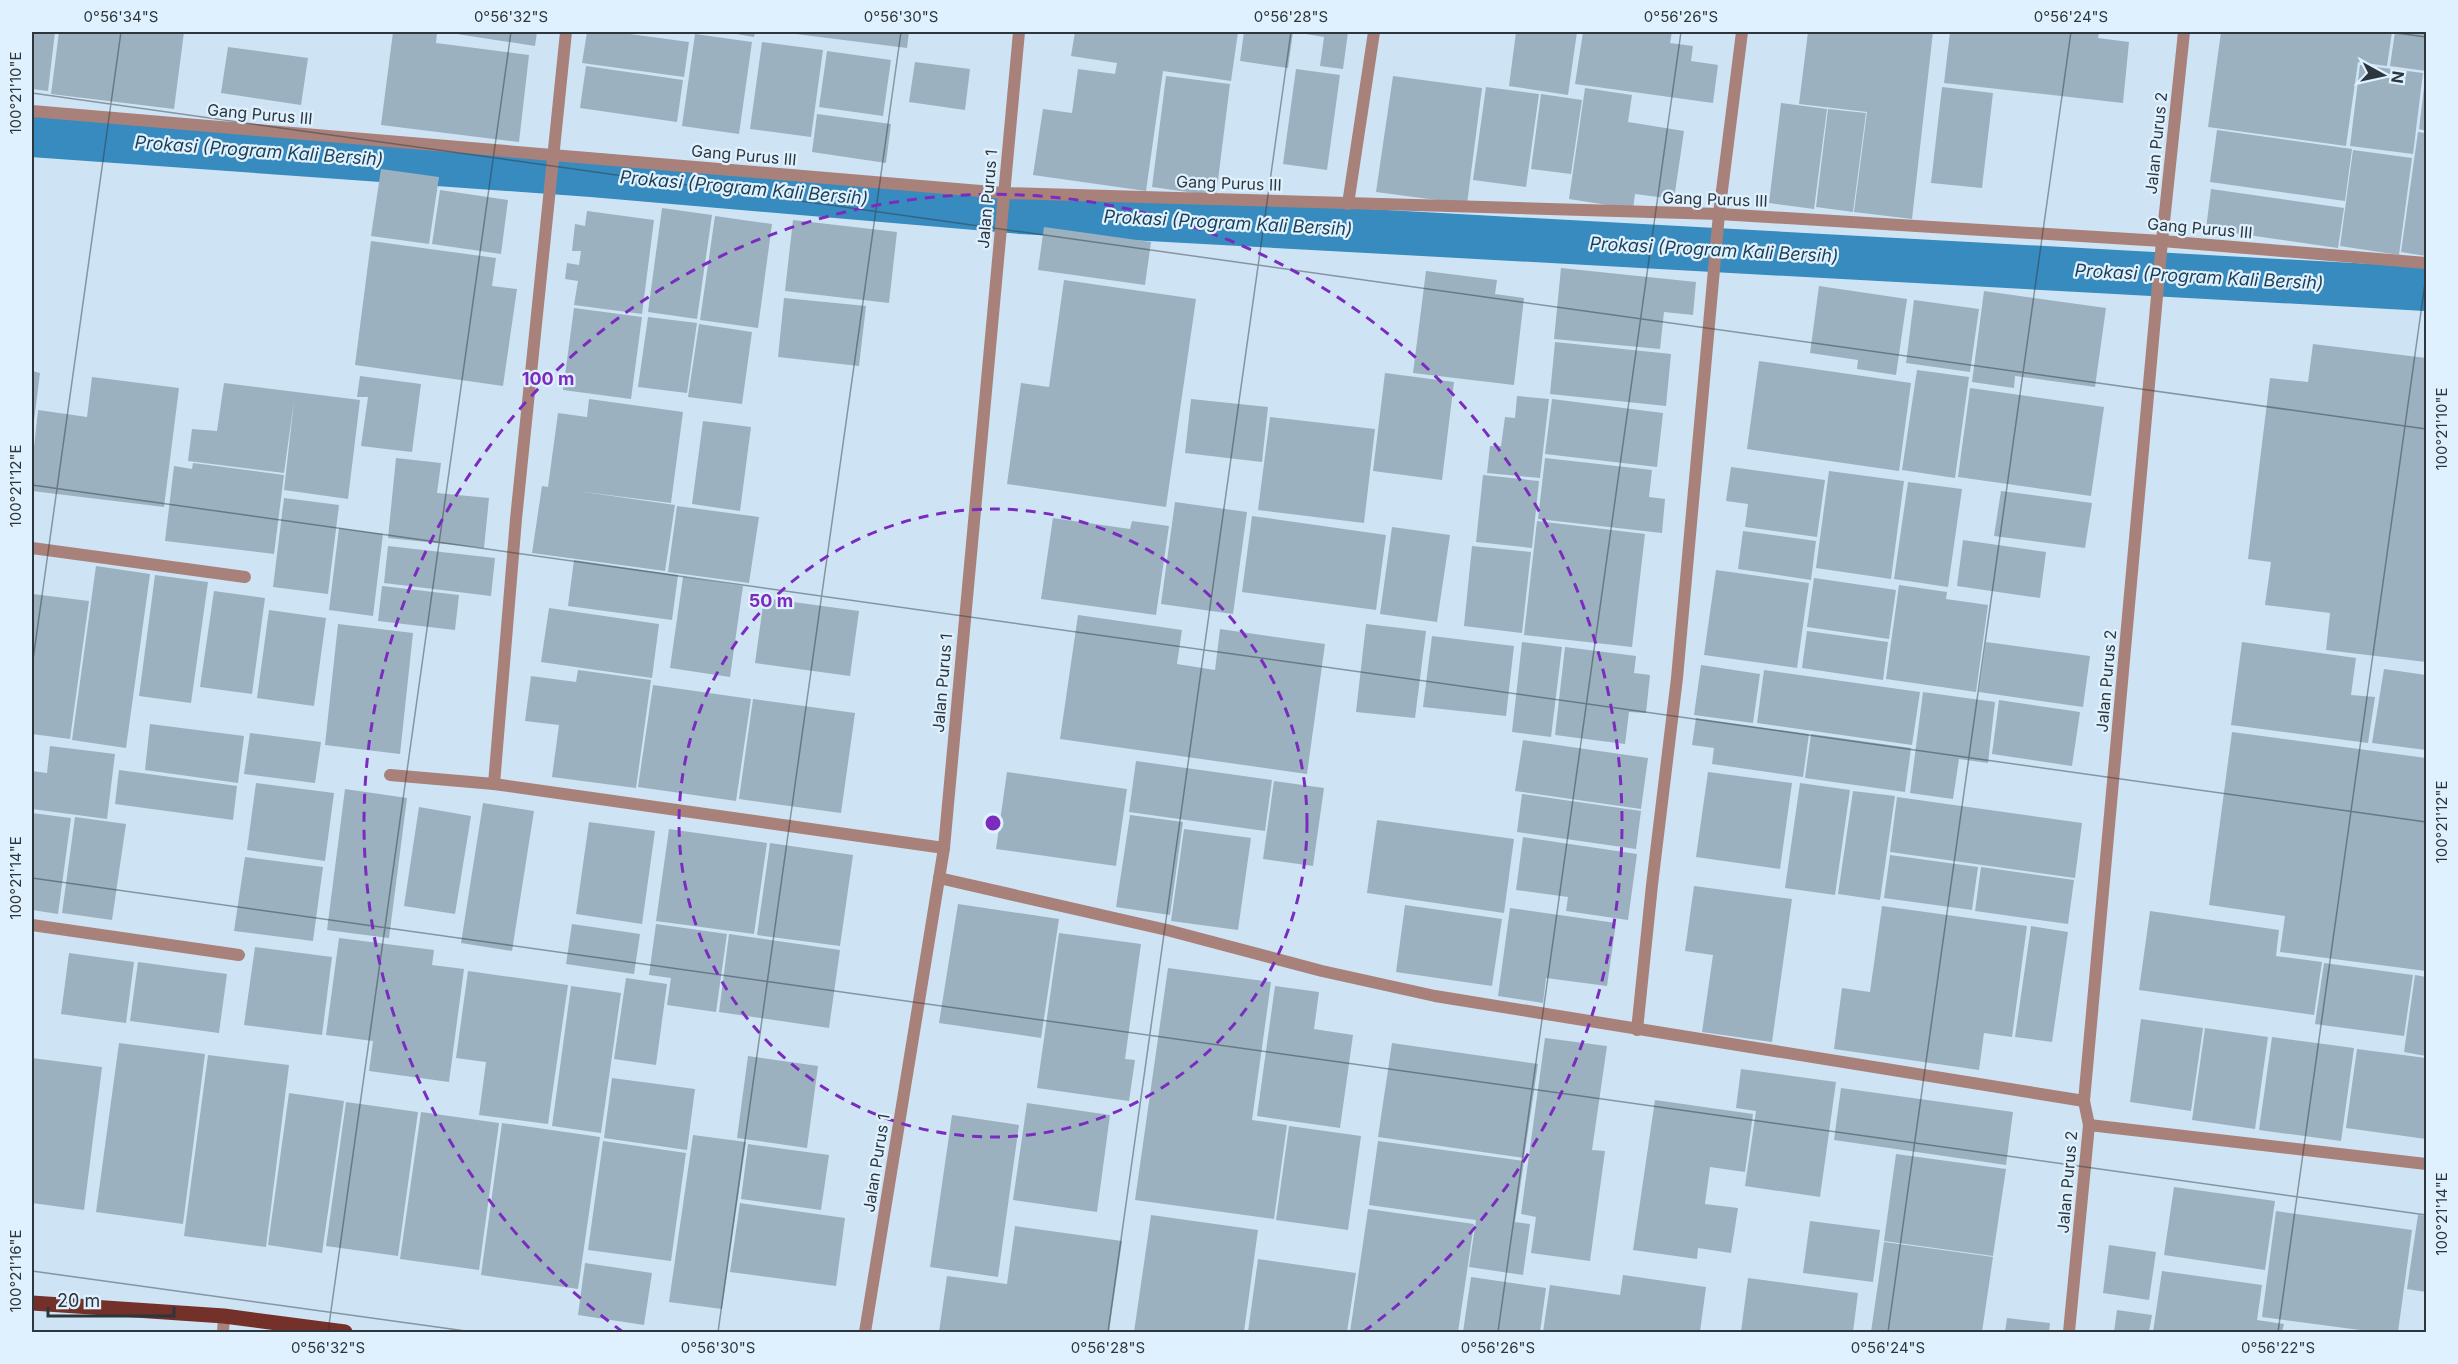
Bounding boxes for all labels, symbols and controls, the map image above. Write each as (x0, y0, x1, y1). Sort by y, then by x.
text: 0°56'34"S (84, 7, 158, 26)
text: 0°56'32"S (474, 7, 548, 26)
text: 0°56'30"S (864, 7, 938, 26)
text: 0°56'28"S (1254, 7, 1328, 26)
text: 0°56'26"S (1644, 7, 1718, 26)
text: 0°56'24"S (2034, 7, 2108, 26)
north arrow (2353, 45, 2413, 105)
text: 100°21'10"E (6, 51, 25, 135)
text: N (2387, 70, 2409, 85)
street label: Jalan Purus 2 (2141, 91, 2171, 195)
street label: Gang Purus III (206, 99, 314, 129)
water label: Prokasi (Program Kali Bersih) (134, 131, 384, 170)
street label: Gang Purus III (690, 140, 798, 170)
street label: Jalan Purus 1 (973, 149, 1001, 249)
water label: Prokasi (Program Kali Bersih) (619, 166, 869, 209)
street label: Gang Purus III (1176, 171, 1282, 195)
street label: Gang Purus III (1662, 187, 1768, 211)
water label: Prokasi (Program Kali Bersih) (1103, 205, 1353, 240)
street label: Gang Purus III (2146, 213, 2254, 243)
water label: Prokasi (Program Kali Bersih) (1589, 232, 1839, 267)
water label: Prokasi (Program Kali Bersih) (2074, 259, 2324, 294)
text: 100 m (522, 368, 574, 389)
text: 100°21'10"E (2432, 387, 2451, 471)
text: 100°21'12"E (6, 445, 25, 527)
text: 50 m (749, 590, 793, 611)
street label: Jalan Purus 2 (2092, 629, 2120, 733)
street label: Jalan Purus 1 (928, 633, 956, 733)
text: 100°21'12"E (2432, 781, 2451, 863)
centre of rings (983, 813, 1003, 833)
text: 100°21'14"E (6, 836, 25, 920)
street label: Jalan Purus 1 (858, 1112, 894, 1214)
street label: Jalan Purus 2 (2053, 1130, 2081, 1234)
text: 100°21'14"E (2432, 1172, 2451, 1256)
text: 100°21'16"E (6, 1229, 25, 1313)
scale bar (48, 1280, 174, 1318)
text: 20 m (57, 1290, 100, 1311)
text: 0°56'32"S (291, 1338, 365, 1357)
text: 0°56'30"S (681, 1338, 755, 1357)
text: 0°56'28"S (1071, 1338, 1145, 1357)
text: 0°56'26"S (1461, 1338, 1535, 1357)
text: 0°56'24"S (1851, 1338, 1925, 1357)
text: 0°56'22"S (2241, 1338, 2315, 1357)

